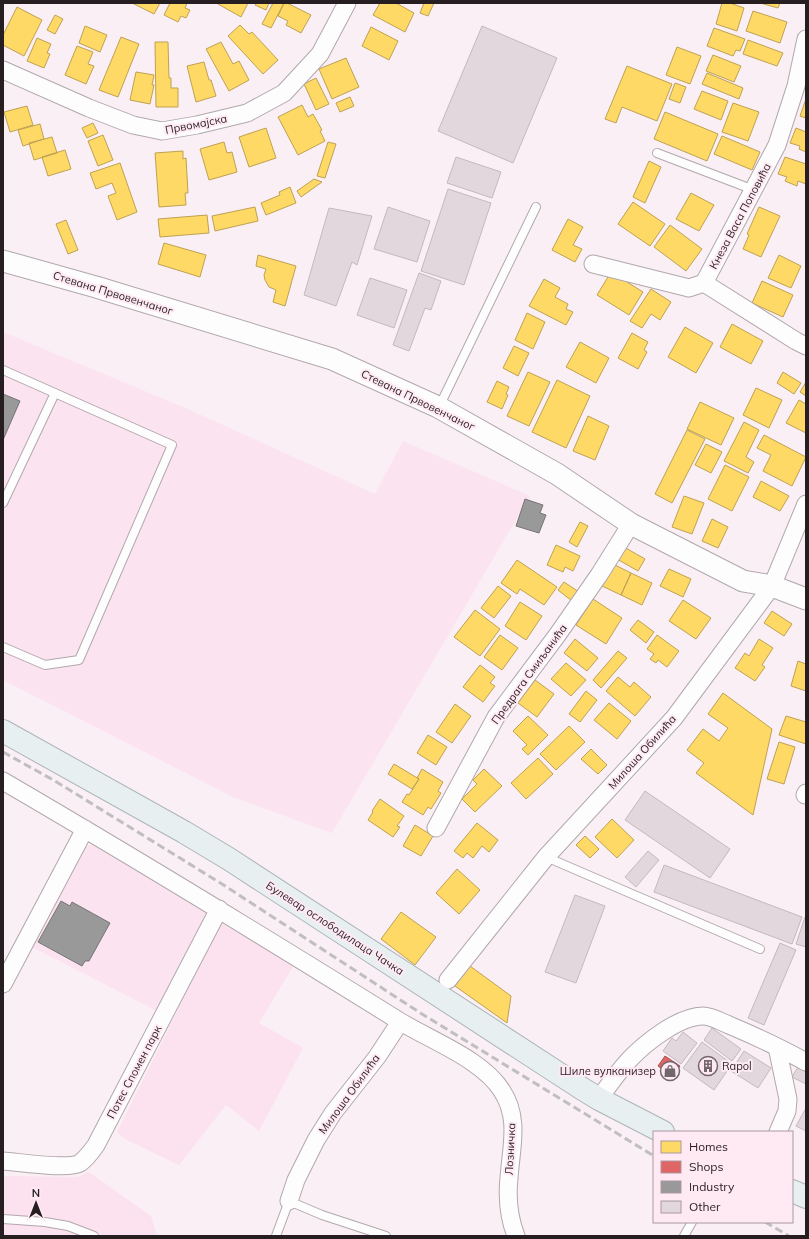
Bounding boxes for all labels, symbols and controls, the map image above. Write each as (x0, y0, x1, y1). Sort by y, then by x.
street label: Првомајска (164, 111, 228, 137)
street label: Кнеза Васа Поповића (706, 161, 774, 271)
street label: Стевана Првовенчаног (51, 268, 175, 318)
street label: Стевана Првовенчаног (359, 366, 477, 434)
street label: Предрага Смиљанића (488, 621, 570, 727)
street label: Милоша Обилића (605, 712, 679, 792)
street label: Булевар ослободилаца Чачка (263, 878, 407, 978)
street label: Потес Спомен парк (103, 1023, 165, 1121)
street label: Милоша Обилића (315, 1051, 383, 1137)
building icon: Rapol (697, 1055, 719, 1077)
place label: Rapol (722, 1059, 752, 1073)
shop icon: Шиле вулканизер (659, 1060, 681, 1082)
place label: Шиле вулканизер (560, 1064, 656, 1078)
street label: Лозничка (502, 1123, 518, 1175)
legend (653, 1131, 793, 1223)
text: Homes (689, 1139, 728, 1154)
text: Shops (689, 1159, 724, 1174)
text: Industry (689, 1179, 735, 1194)
north arrow (16, 1183, 56, 1223)
text: N (32, 1186, 40, 1200)
text: Other (689, 1199, 721, 1214)

